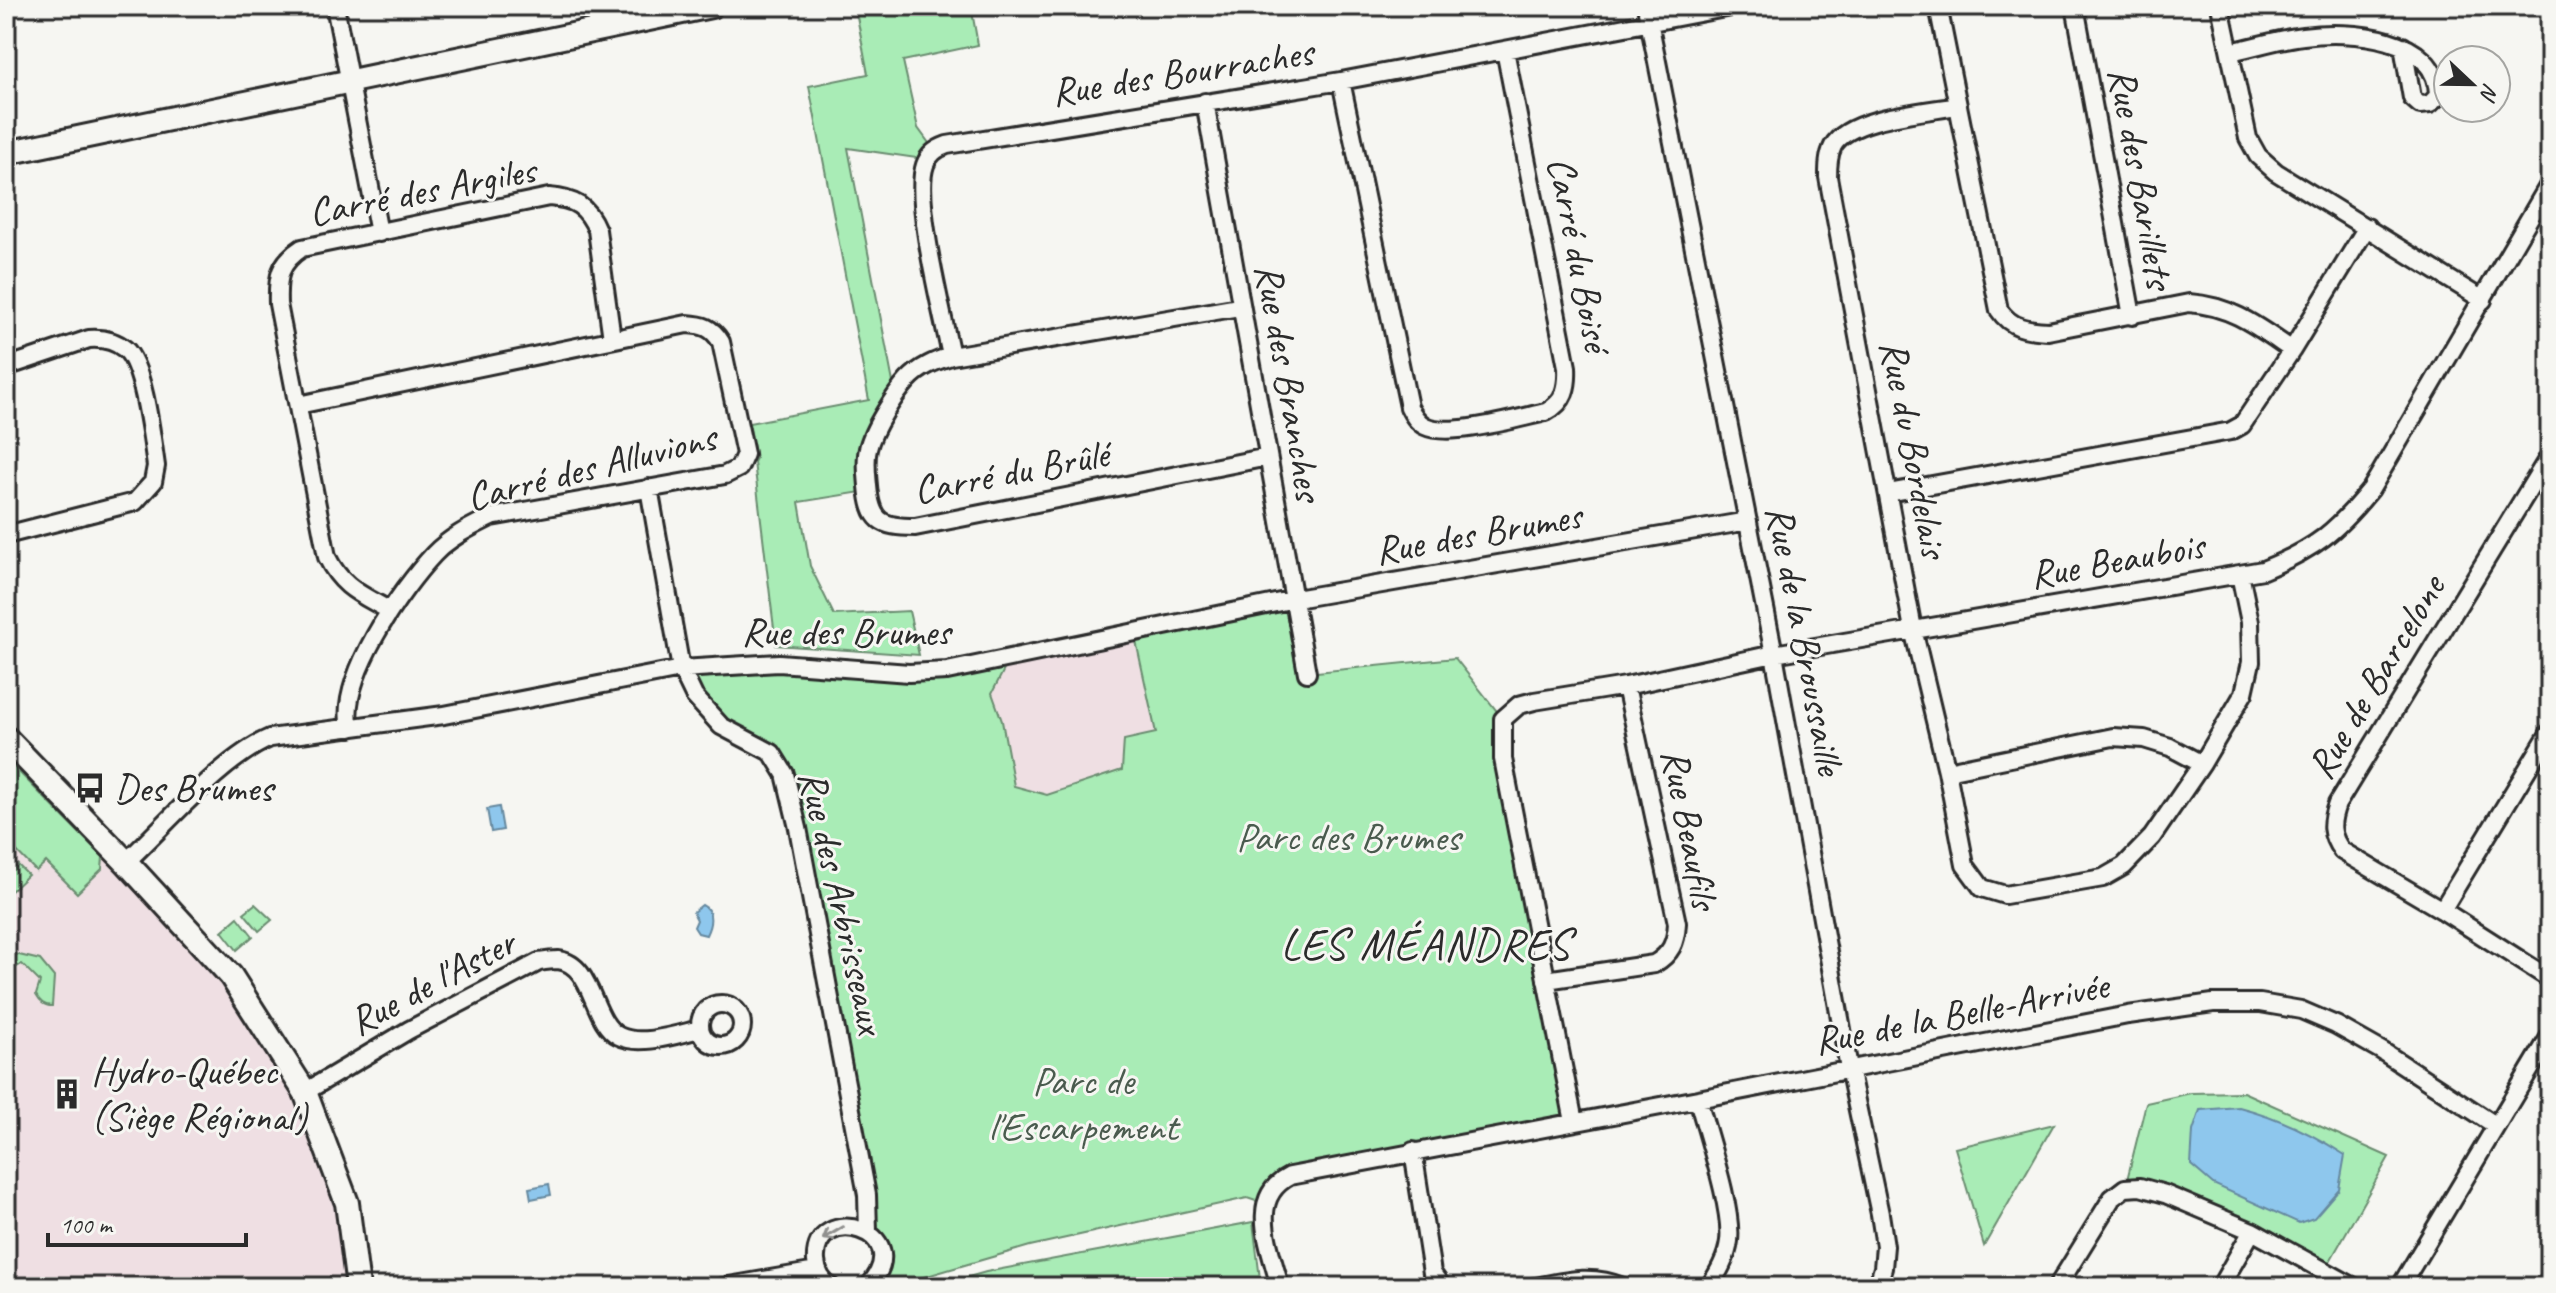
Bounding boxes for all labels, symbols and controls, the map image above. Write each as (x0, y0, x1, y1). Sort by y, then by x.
street label: Rue des Bourraches (1048, 26, 1319, 117)
north arrow (2432, 44, 2512, 124)
street label: Rue des Barillets (2097, 64, 2186, 296)
text: N (2473, 80, 2505, 106)
street label: Carré des Argiles (305, 144, 543, 237)
street label: Carré du Boisé (1536, 153, 1623, 361)
street label: Rue des Branches (1244, 260, 1335, 507)
street label: Rue du Bordelais (1868, 336, 1960, 565)
street label: Carré des Alluvions (461, 411, 724, 522)
street label: Carré du Brûlé (909, 427, 1119, 515)
street label: Rue des Brumes (1371, 490, 1588, 576)
street label: Rue de la Broussaille (1754, 501, 1856, 782)
street label: Rue Beaubois (2026, 520, 2211, 600)
street label: Rue de Barcelone (2296, 564, 2458, 788)
street label: Rue des Brumes (742, 607, 954, 657)
street label: Rue Beaufils (1650, 745, 1731, 917)
place label: Des Brumes (114, 763, 276, 813)
street label: Rue des Arbrisseaux (787, 765, 897, 1042)
bus stop icon: Des Brumes (73, 771, 107, 805)
park label: Parc des Brumes (1236, 812, 1463, 862)
street label: Rue de l'Aster (340, 916, 527, 1047)
district label: LES MÉANDRES (1281, 917, 1578, 972)
street label: Rue de la Belle-Arrivée (1810, 959, 2115, 1066)
place label: Hydro-Québec (Siège Régional) (91, 1046, 309, 1142)
park label: Parc de l'Escarpement (989, 1056, 1181, 1152)
building icon: Hydro-Québec (Siège Régional) (50, 1077, 84, 1111)
scale bar (48, 1197, 246, 1247)
text: 100 m (60, 1210, 114, 1240)
one-way arrow (822, 1226, 845, 1242)

